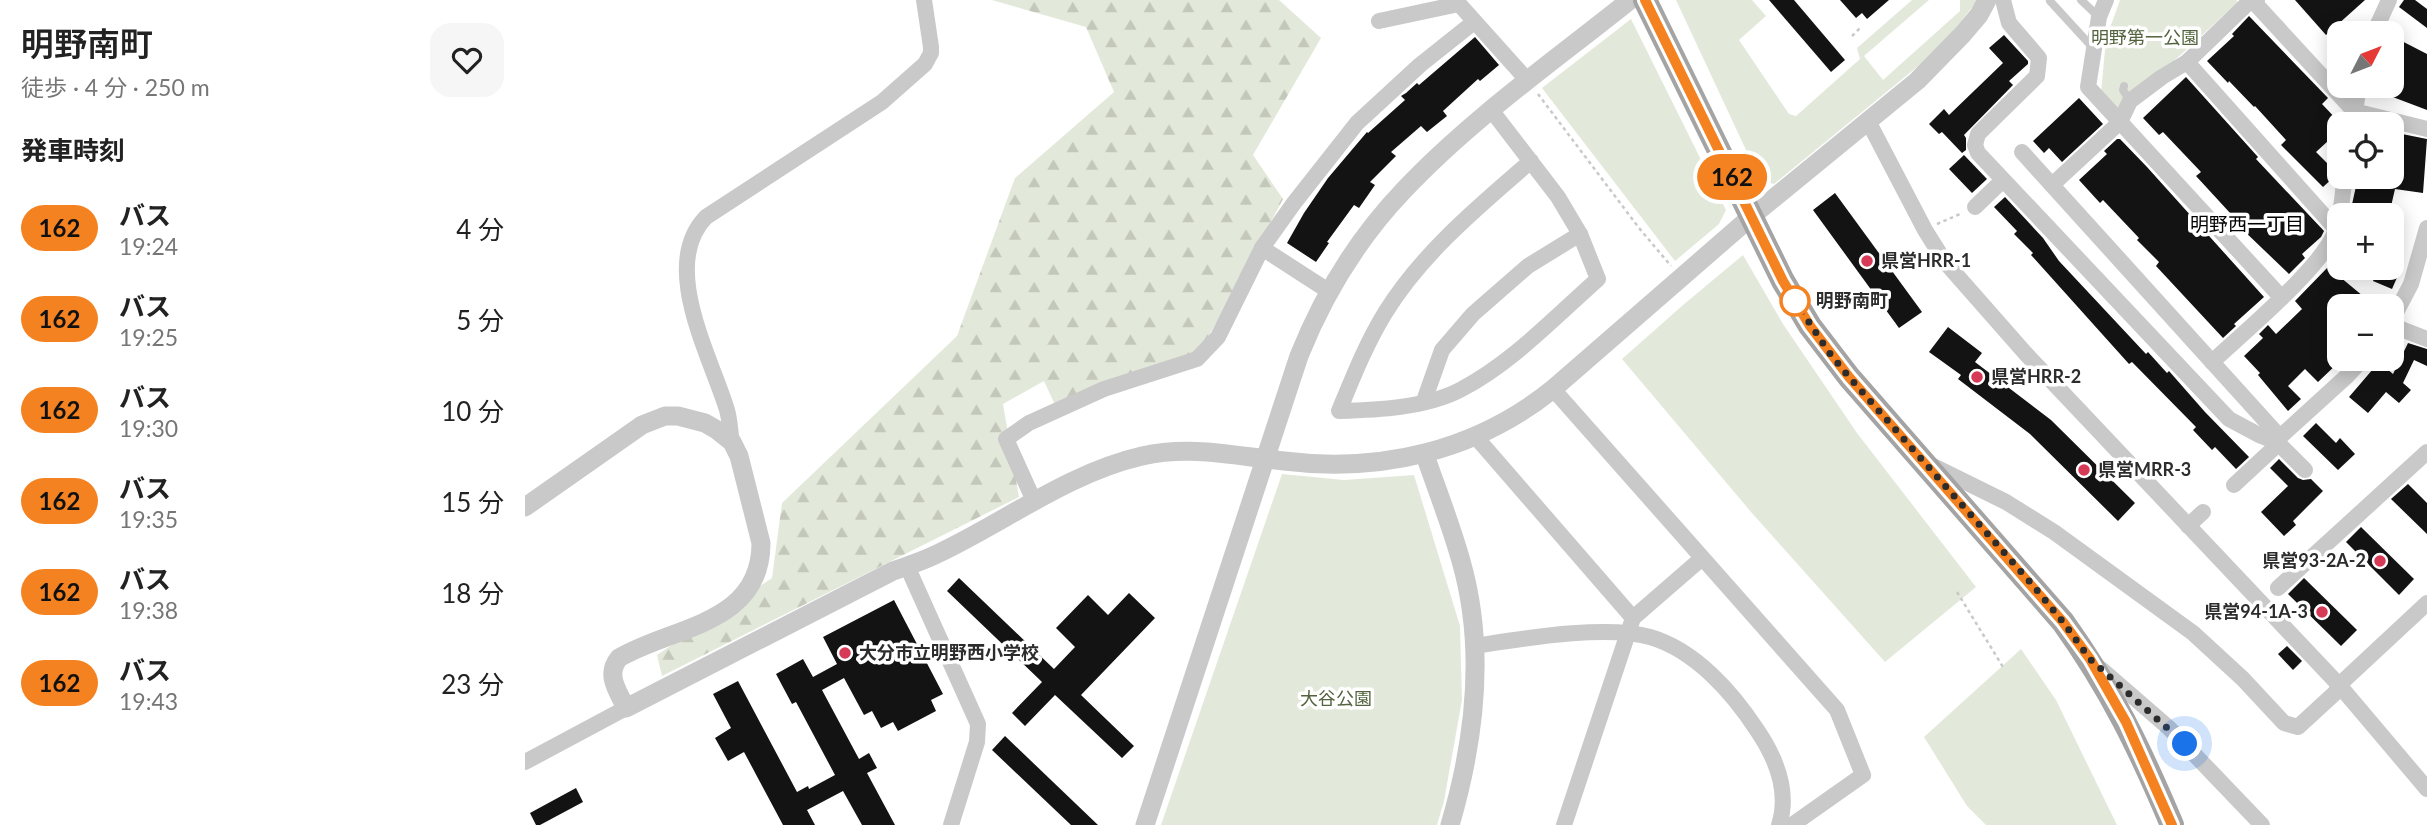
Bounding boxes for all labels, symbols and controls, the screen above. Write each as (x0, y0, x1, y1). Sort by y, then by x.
north arrow (2327, 21, 2405, 98)
map controls (2327, 21, 2404, 371)
text: 明野南町 (21, 23, 153, 63)
button: heart (430, 23, 504, 97)
park label: 明野第一公園 (2091, 26, 2199, 48)
text: 徒歩 · 4 分 · 250 m (21, 73, 210, 101)
button: locate (2327, 112, 2404, 189)
text: 発車時刻 (21, 134, 125, 166)
line badge: 162 (1692, 154, 1772, 200)
text: 162 (1711, 162, 1753, 191)
text: バス (119, 199, 171, 231)
button: + (2327, 203, 2404, 280)
district label: 明野西一丁目 (2190, 212, 2304, 235)
text: 162 (39, 213, 80, 242)
text: 4 分 (456, 213, 504, 245)
text: 19:24 (119, 232, 178, 260)
place label: 県営HRR-1 (1881, 249, 1971, 271)
marker: 県営HRR-1 (1859, 253, 1875, 269)
marker: 明野南町 (1780, 286, 1810, 316)
place label: 明野南町 (1816, 289, 1888, 311)
text: バス (119, 290, 171, 322)
button: − (2327, 294, 2404, 371)
text: 162 (39, 304, 80, 333)
text: 5 分 (456, 304, 504, 336)
text: 19:25 (119, 323, 178, 351)
place label: 県営HRR-2 (1991, 365, 2081, 387)
marker: 県営HRR-2 (1969, 369, 1985, 385)
text: バス (119, 381, 171, 413)
text: 162 (39, 395, 80, 424)
text: 10 分 (441, 395, 504, 427)
text: 19:30 (119, 414, 178, 442)
place label: 県営MRR-3 (2098, 458, 2191, 480)
marker: 県営MRR-3 (2076, 462, 2092, 478)
text: バス (119, 472, 171, 504)
text: 162 (39, 486, 80, 515)
text: 15 分 (441, 486, 504, 518)
text: 19:35 (119, 505, 178, 533)
place label: 県営93-2A-2 (2262, 549, 2366, 571)
marker: 県営93-2A-2 (2372, 553, 2388, 569)
text: バス (119, 563, 171, 595)
text: 162 (39, 577, 80, 606)
text: 18 分 (441, 577, 504, 609)
text: 19:38 (119, 596, 178, 624)
place label: 県営94-1A-3 (2204, 600, 2308, 622)
marker: 県営94-1A-3 (2314, 604, 2330, 620)
place label: 大分市立明野西小学校 (859, 641, 1039, 663)
marker: 大分市立明野西小学校 (837, 645, 853, 661)
text: バス (119, 654, 171, 686)
text: 162 (39, 668, 80, 697)
text: 23 分 (441, 668, 504, 700)
text: 19:43 (119, 687, 178, 715)
park label: 大谷公園 (1300, 687, 1372, 709)
your location (2167, 726, 2202, 761)

